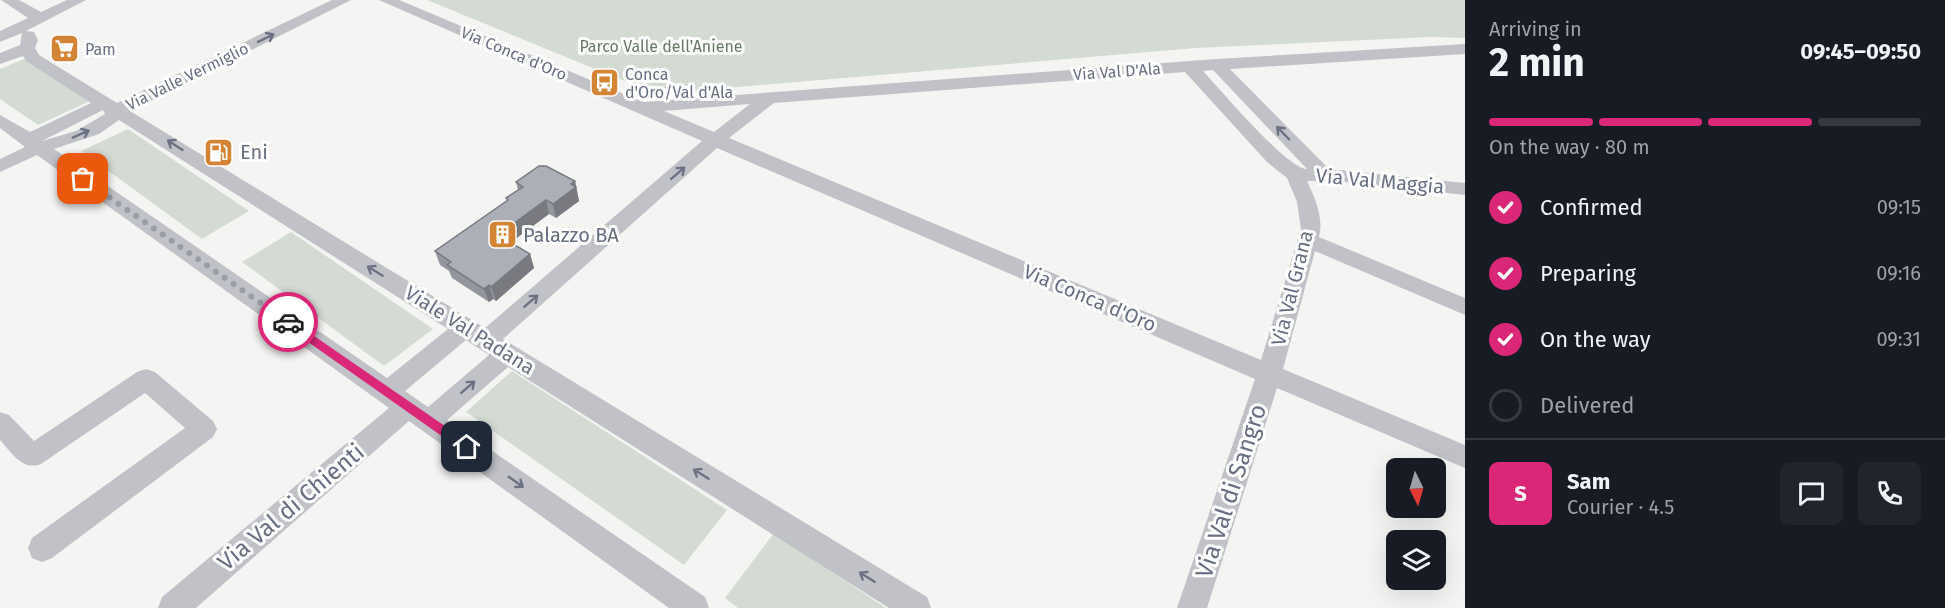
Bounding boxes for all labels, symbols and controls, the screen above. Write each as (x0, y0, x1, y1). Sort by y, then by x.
text: Arriving in (1489, 17, 1582, 41)
street label: Via Conca d'Oro (458, 23, 570, 84)
one-way arrow (256, 31, 274, 43)
supermarket icon: Pam (48, 33, 80, 65)
park label: Parco Valle dell'Aniene (579, 37, 743, 56)
text: 09:45–09:50 (1800, 38, 1921, 65)
street label: Via Valle Vermiglio (123, 39, 252, 114)
place label: Pam (85, 40, 116, 59)
text: 2 min (1489, 40, 1585, 86)
street label: Via Val D'Ala (1073, 59, 1162, 84)
place label: Conca d'Oro/Val d'Ala (625, 65, 733, 102)
bus stop icon: Conca d'Oro/Val d'Ala (588, 67, 620, 99)
one-way arrow (1276, 125, 1290, 140)
one-way arrow (72, 128, 90, 140)
text: On the way · 80 m (1489, 135, 1650, 159)
fuel station icon: Eni (203, 136, 235, 168)
one-way arrow (167, 138, 184, 150)
place label: Eni (240, 140, 268, 164)
pin (57, 153, 108, 204)
icon: bag (66, 162, 99, 195)
street label: Via Val Maggia (1315, 163, 1445, 199)
one-way arrow (670, 166, 685, 180)
icon: check (1489, 191, 1522, 224)
text: Confirmed (1540, 194, 1643, 221)
text: 09:15 (1877, 195, 1921, 219)
building icon: Palazzo BA (486, 219, 518, 251)
place label: Palazzo BA (523, 223, 619, 247)
street label: Via Val Grana (1266, 228, 1318, 348)
icon: check (1489, 257, 1522, 290)
street label: Via Conca d'Oro (1020, 259, 1160, 337)
text: Preparing (1540, 260, 1636, 287)
text: 09:16 (1876, 261, 1921, 285)
one-way arrow (367, 264, 384, 276)
street label: Viale Val Padana (401, 281, 539, 379)
courier (258, 292, 318, 352)
one-way arrow (523, 294, 538, 308)
icon: car (272, 306, 305, 339)
icon: check (1489, 323, 1522, 356)
text: On the way (1540, 326, 1651, 353)
text: 09:31 (1876, 327, 1921, 351)
one-way arrow (460, 380, 475, 394)
text: Delivered (1540, 392, 1635, 419)
street label: Via Val di Sangro (1190, 401, 1272, 581)
pin (441, 421, 492, 472)
icon: home (450, 430, 483, 463)
street label: Via Val di Chienti (212, 438, 370, 576)
north arrow (1386, 458, 1446, 518)
map controls (1386, 458, 1446, 590)
button: chat (1780, 462, 1843, 525)
button: phone (1858, 462, 1921, 525)
one-way arrow (693, 467, 710, 480)
text: Sam (1567, 468, 1610, 495)
one-way arrow (507, 476, 524, 488)
text: S (1514, 480, 1527, 507)
text: Courier · 4.5 (1567, 495, 1674, 519)
button: layers (1386, 530, 1446, 590)
one-way arrow (859, 570, 876, 582)

